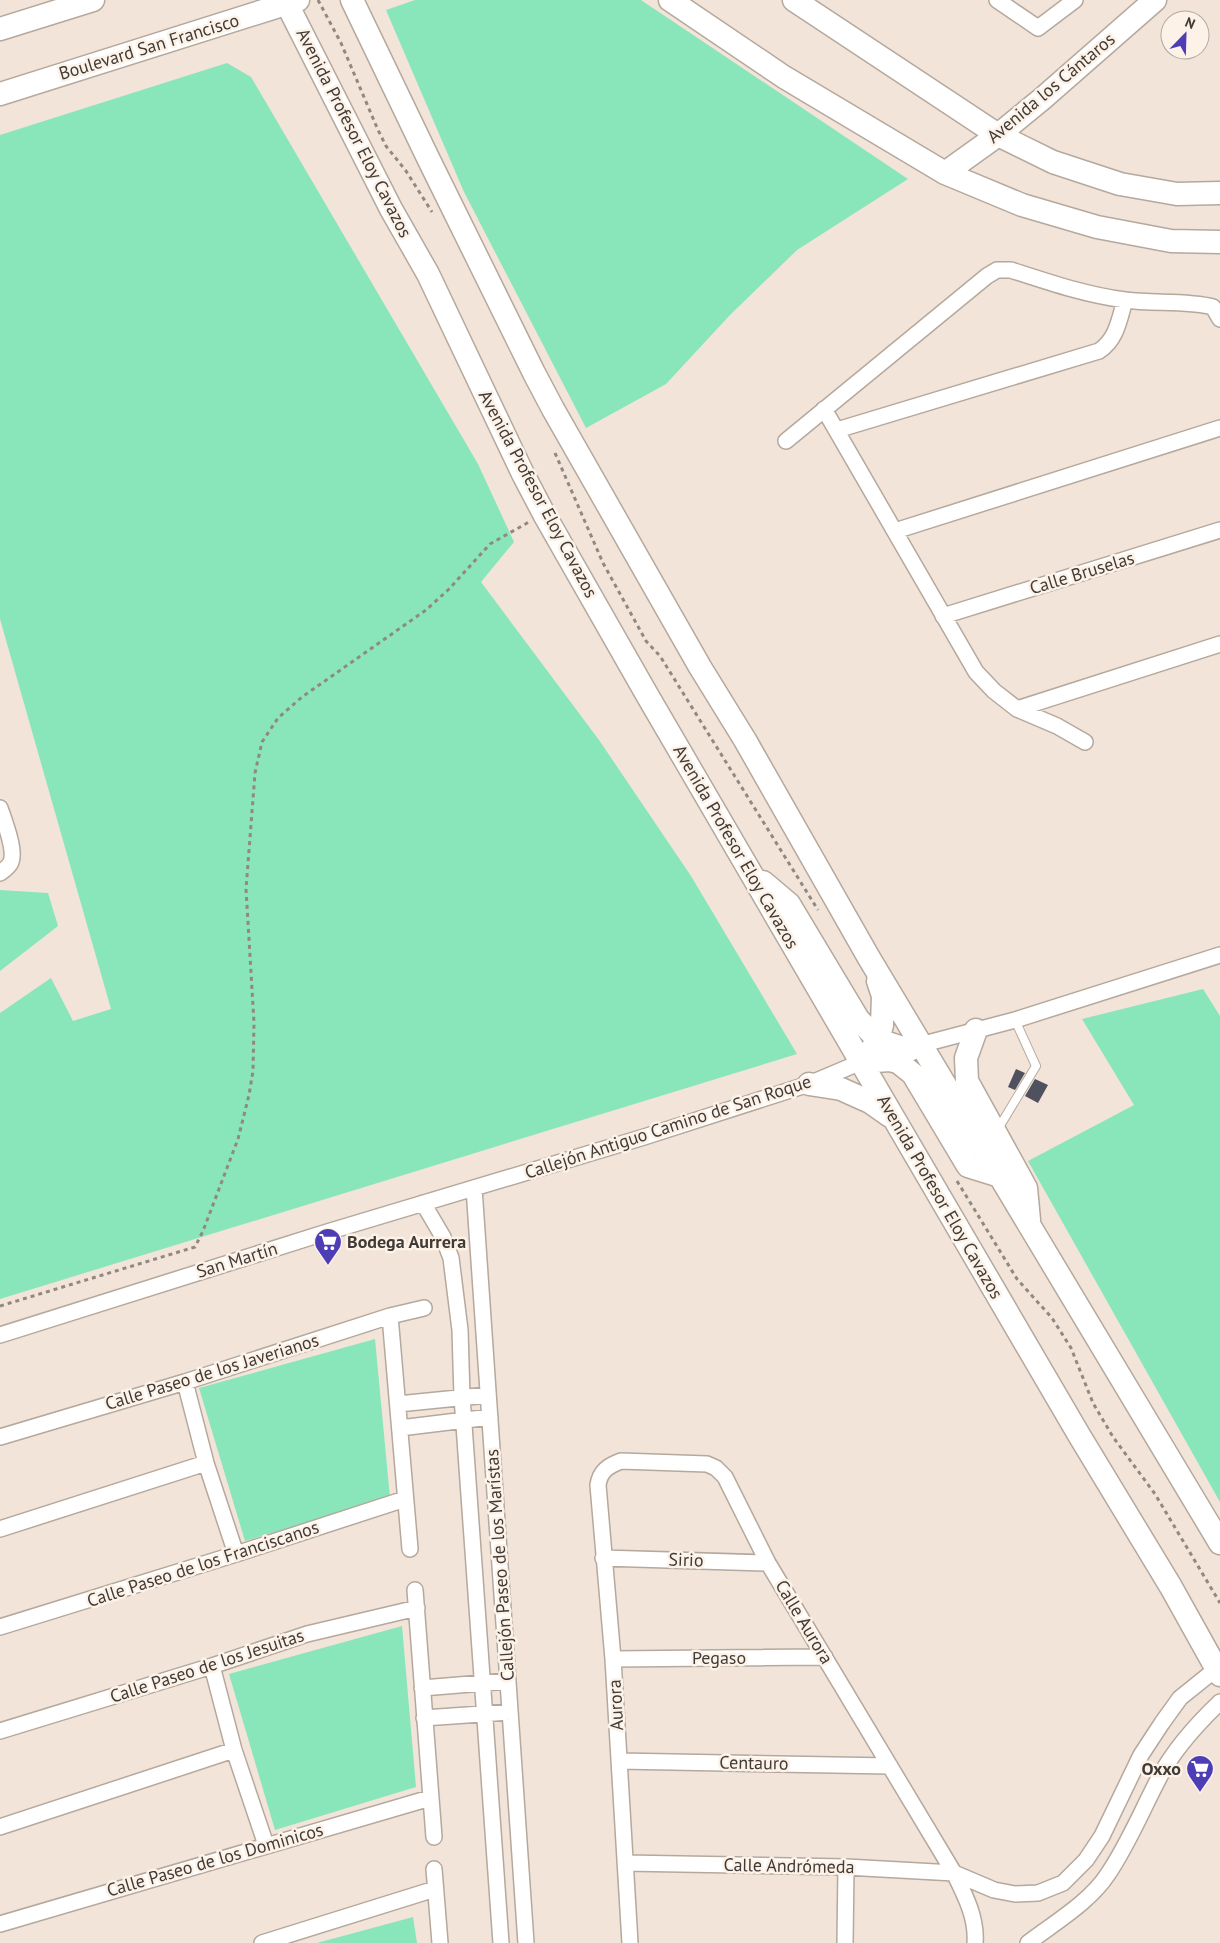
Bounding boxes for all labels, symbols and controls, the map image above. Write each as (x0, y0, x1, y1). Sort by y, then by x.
street label: Boulevard San Francisco (56, 8, 242, 85)
north arrow (1160, 10, 1210, 60)
text: N (1182, 13, 1198, 33)
street label: Avenida Profesor Eloy Cavazos (292, 24, 417, 241)
street label: Avenida los Cántaros (982, 27, 1119, 148)
street label: Avenida Profesor Eloy Cavazos (474, 386, 603, 602)
street label: Calle Bruselas (1027, 546, 1137, 599)
street label: Avenida Profesor Eloy Cavazos (669, 741, 804, 953)
street label: Callejón Antiguo Camino de San Roque (522, 1069, 814, 1184)
street label: Avenida Profesor Eloy Cavazos (873, 1091, 1008, 1303)
supermarket icon: Bodega Aurrera (313, 1227, 343, 1266)
place label: Bodega Aurrera (347, 1230, 466, 1253)
street label: San Martín (193, 1236, 280, 1283)
street label: Calle Paseo de los Javerianos (102, 1328, 322, 1415)
street label: Callejón Paseo de los Marístas (480, 1448, 519, 1682)
street label: Calle Paseo de los Franciscanos (84, 1515, 322, 1612)
street label: Sirio (668, 1547, 704, 1572)
street label: Calle Aurora (770, 1576, 838, 1668)
street label: Calle Paseo de los Jesuitas (107, 1623, 307, 1708)
street label: Pegaso (692, 1646, 746, 1669)
street label: Aurora (603, 1679, 628, 1731)
street label: Centauro (719, 1750, 789, 1775)
supermarket icon: Oxxo (1185, 1754, 1215, 1793)
place label: Oxxo (1141, 1757, 1181, 1780)
street label: Calle Paseo de los Dominicos (104, 1818, 326, 1901)
street label: Calle Andrómeda (723, 1853, 855, 1878)

